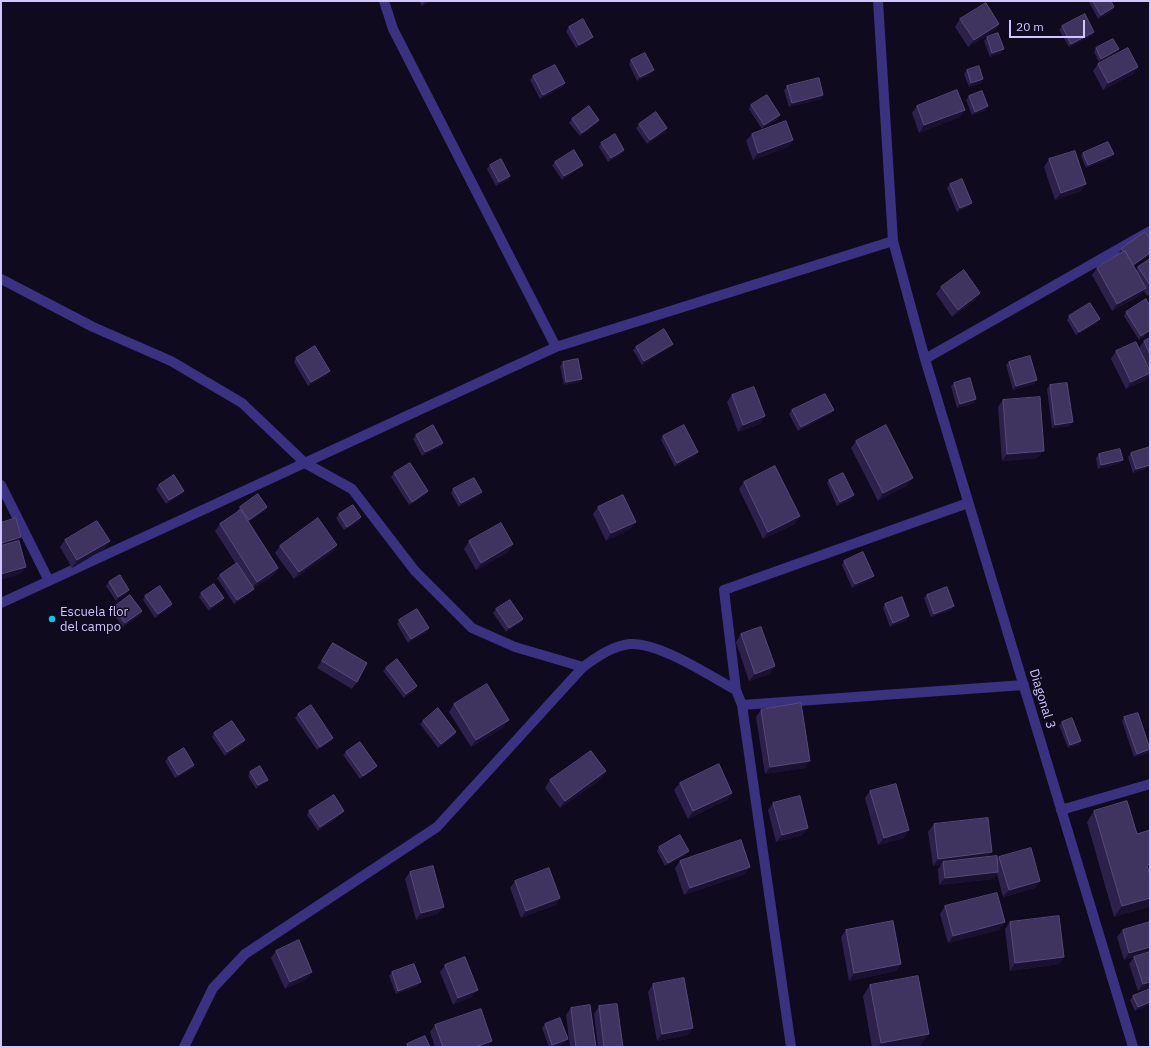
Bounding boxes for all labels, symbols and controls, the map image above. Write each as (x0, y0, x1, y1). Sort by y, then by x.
scale bar (1011, 12, 1087, 38)
text: 20 m (1016, 19, 1044, 34)
place label: Escuela flor del campo (60, 604, 128, 635)
marker: Escuela flor del campo (47, 614, 57, 624)
street label: Diagonal 3 (1026, 667, 1058, 731)

